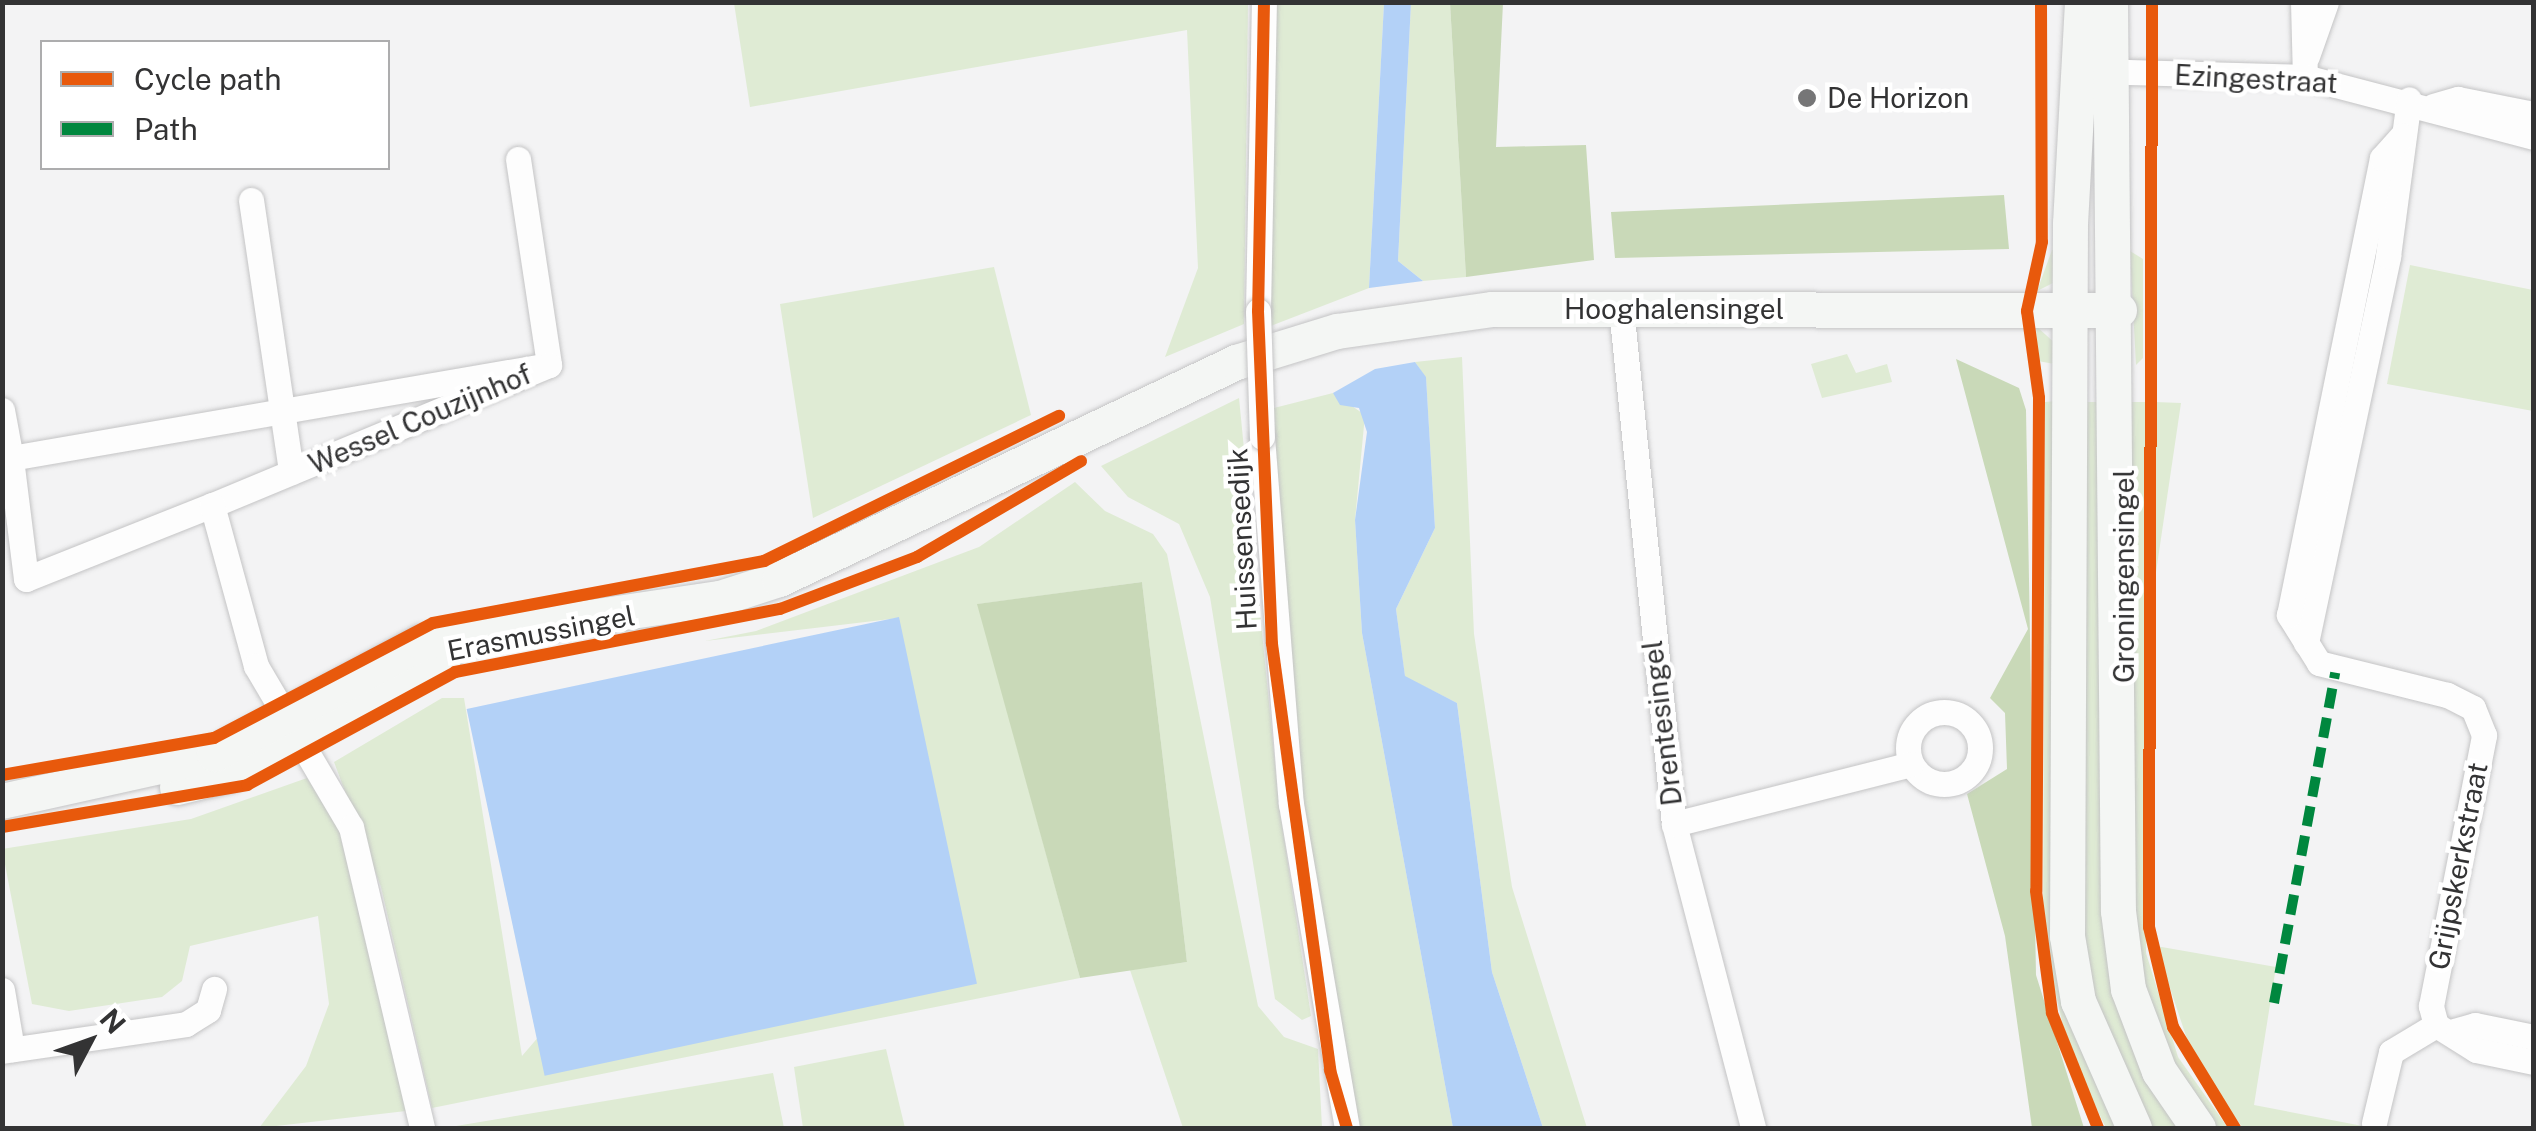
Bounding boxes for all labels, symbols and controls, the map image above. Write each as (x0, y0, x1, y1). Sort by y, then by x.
legend (40, 40, 390, 170)
street label: Ezingestraat (2174, 58, 2338, 100)
text: Cycle path (134, 61, 282, 97)
place label: De Horizon (1827, 81, 1969, 115)
marker: De Horizon (1796, 87, 1818, 109)
text: Path (134, 111, 198, 147)
street label: Hooghalensingel (1564, 292, 1784, 326)
street label: Wessel Couzijnhof (304, 357, 536, 481)
street label: Huissensedijk (1220, 447, 1264, 631)
street label: Groningensingel (2107, 469, 2141, 683)
street label: Erasmussingel (444, 598, 638, 668)
street label: Drentesingel (1635, 638, 1689, 808)
street label: Grijpskerkstraat (2421, 760, 2495, 972)
north arrow (40, 991, 140, 1091)
text: N (93, 1002, 133, 1040)

